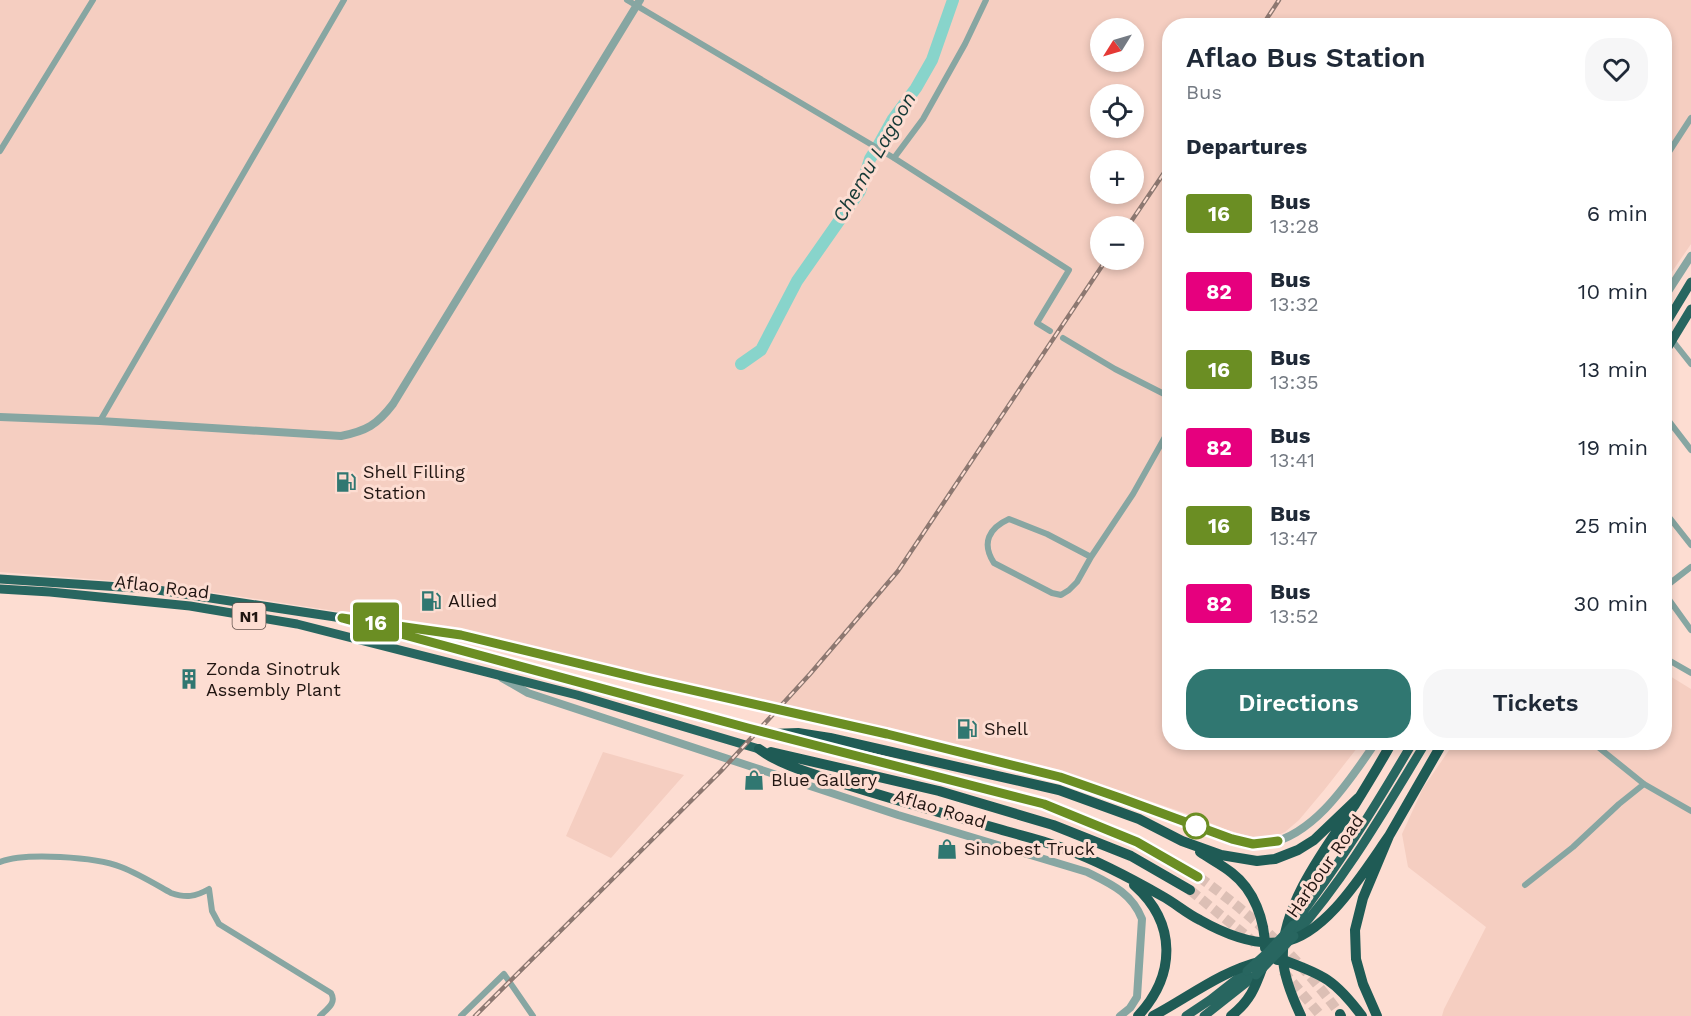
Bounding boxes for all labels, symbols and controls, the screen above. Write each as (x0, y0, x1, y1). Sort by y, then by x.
north arrow (1090, 18, 1144, 72)
map controls (1090, 18, 1144, 270)
button: heart (1585, 38, 1648, 101)
text: Aflao Bus Station (1186, 41, 1426, 74)
text: Bus (1186, 80, 1222, 104)
button: locate (1090, 84, 1144, 138)
water label: Chemu Lagoon (827, 88, 921, 226)
text: Departures (1186, 134, 1307, 159)
button: + (1090, 150, 1144, 204)
text: Bus (1270, 189, 1310, 214)
text: 16 (1208, 201, 1230, 226)
text: 6 min (1587, 201, 1648, 226)
text: 13:28 (1270, 214, 1319, 238)
button: − (1090, 216, 1144, 270)
text: Bus (1270, 267, 1310, 292)
text: 82 (1206, 279, 1232, 304)
text: 10 min (1578, 279, 1648, 304)
text: 13:32 (1270, 292, 1319, 316)
text: Bus (1270, 345, 1310, 370)
text: 16 (1208, 357, 1230, 382)
text: 13 min (1579, 357, 1648, 382)
text: 13:35 (1270, 370, 1319, 394)
text: Bus (1270, 423, 1310, 448)
text: 82 (1206, 435, 1232, 460)
text: 19 min (1578, 435, 1648, 460)
text: 13:41 (1270, 448, 1315, 472)
place label: Shell Filling Station (363, 461, 465, 503)
fuel station icon: Shell Filling Station (334, 470, 358, 494)
text: Bus (1270, 501, 1310, 526)
text: 16 (1208, 513, 1230, 538)
text: 25 min (1574, 513, 1648, 538)
text: 13:47 (1270, 526, 1318, 550)
street label: Aflao Road (114, 570, 211, 603)
text: Bus (1270, 579, 1310, 604)
fuel station icon: Allied (419, 589, 443, 613)
place label: Allied (448, 590, 497, 611)
text: 82 (1206, 591, 1232, 616)
text: 30 min (1574, 591, 1648, 616)
line badge: 16 (349, 602, 403, 642)
road number: N1 (232, 603, 266, 629)
text: 13:52 (1270, 604, 1319, 628)
text: 16 (365, 610, 387, 635)
place label: Zonda Sinotruk Assembly Plant (206, 658, 341, 700)
building icon: Zonda Sinotruk Assembly Plant (177, 667, 201, 691)
button: Directions (1186, 669, 1411, 738)
button: Tickets (1423, 669, 1648, 738)
fuel station icon: Shell (955, 717, 979, 741)
place label: Shell (984, 718, 1029, 739)
shop icon: Blue Gallery (742, 768, 766, 792)
place label: Blue Gallery (771, 769, 878, 790)
street label: Aflao Road (892, 785, 989, 832)
street label: Harbour Road (1281, 810, 1368, 921)
unlabelled marker (1183, 813, 1209, 839)
shop icon: Sinobest Truck (935, 837, 959, 861)
place label: Sinobest Truck (964, 838, 1095, 859)

